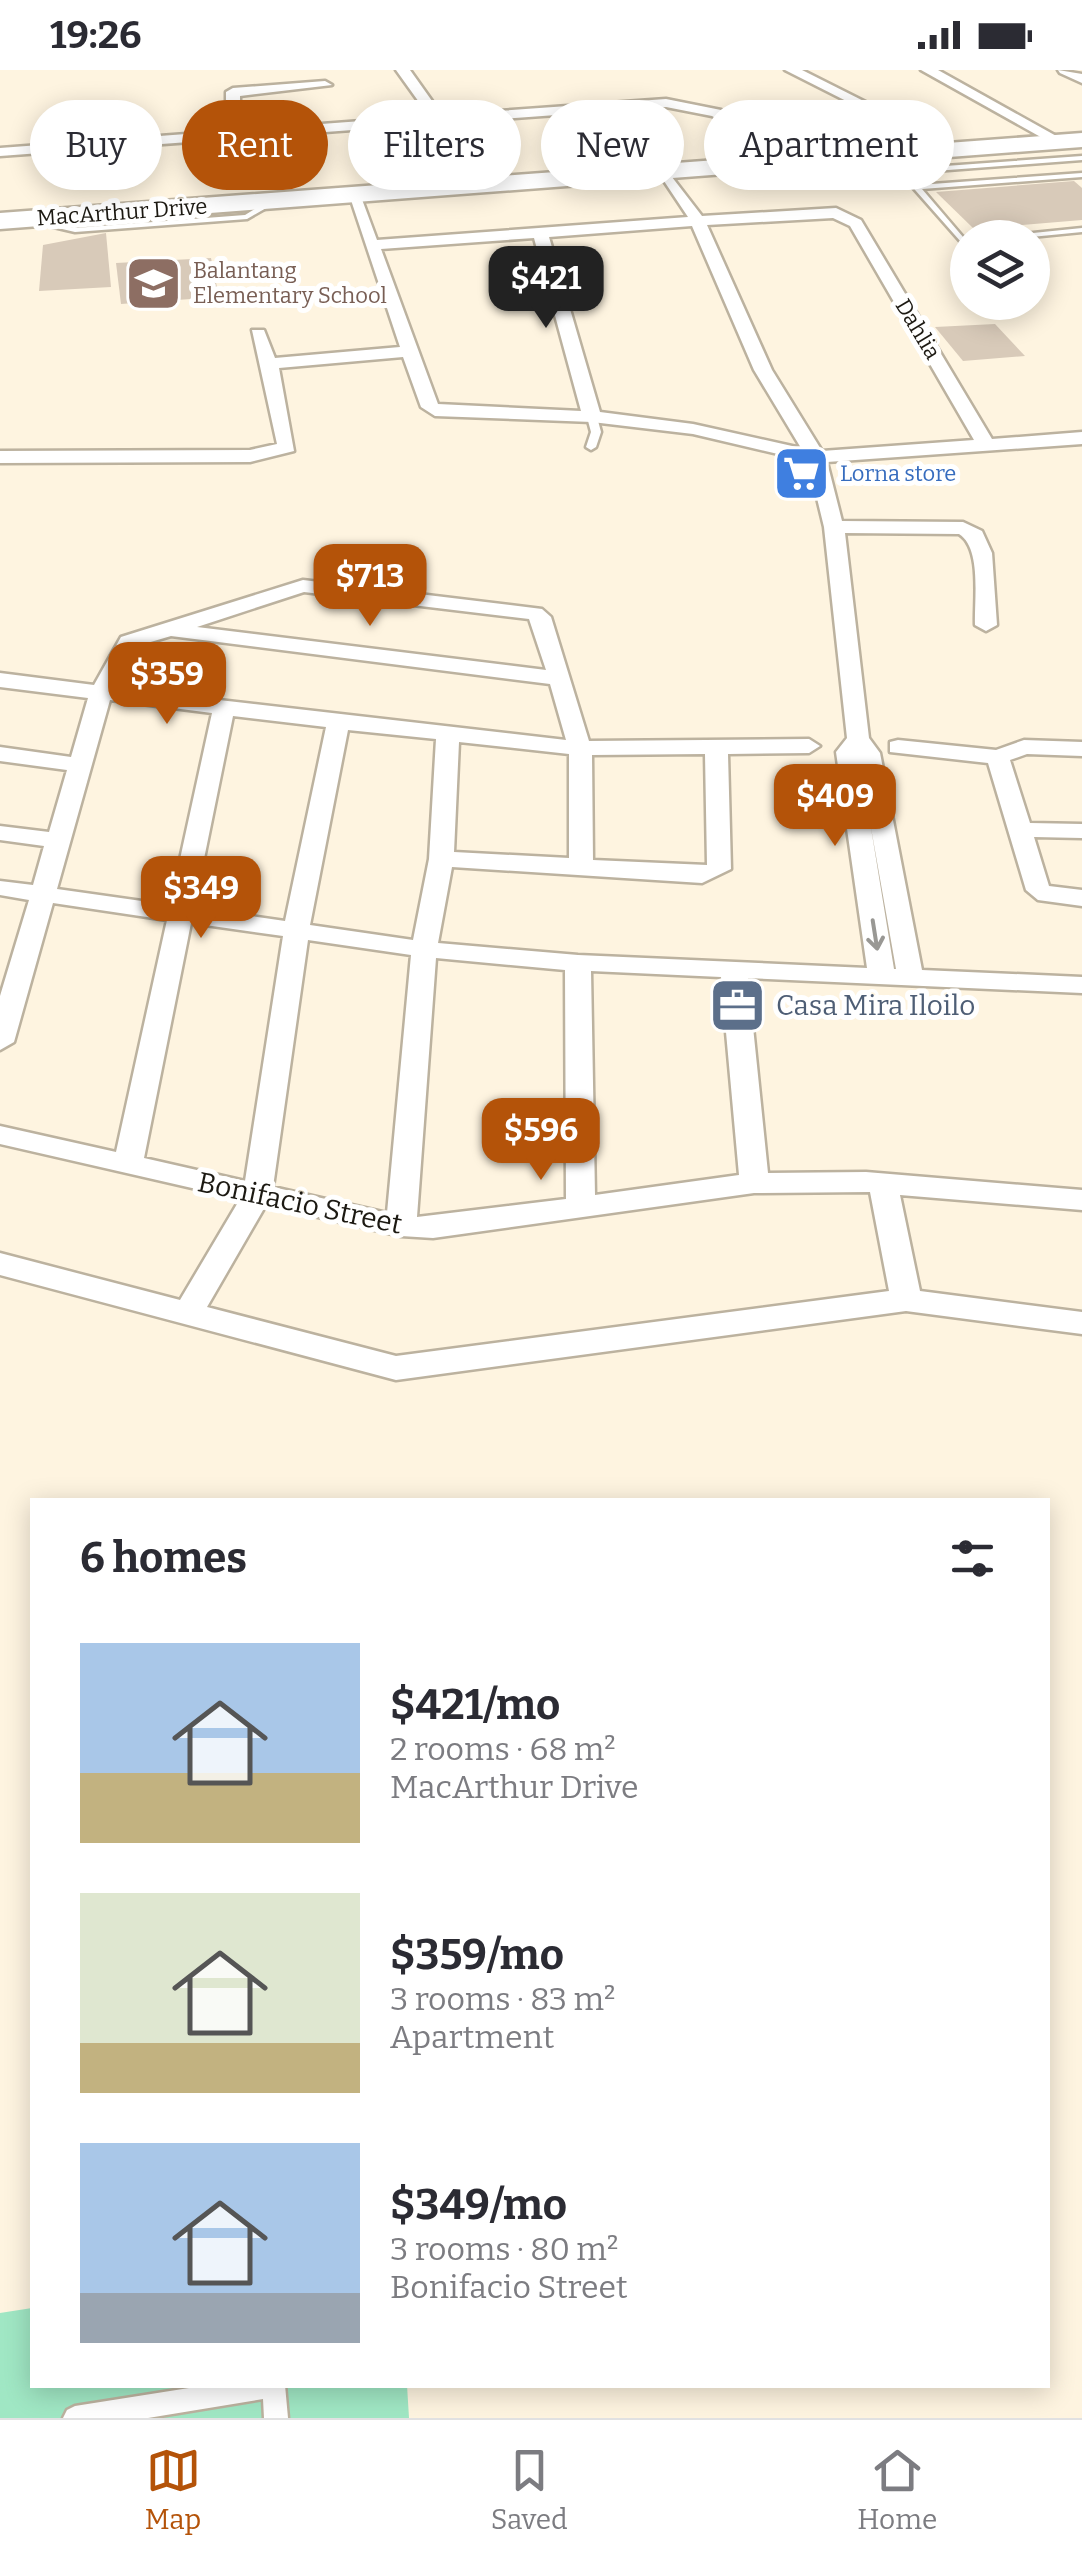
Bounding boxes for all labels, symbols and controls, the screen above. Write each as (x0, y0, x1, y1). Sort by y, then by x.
text: 19:26 (50, 12, 142, 58)
chip: Buy (30, 100, 162, 190)
chip: Rent (182, 100, 328, 190)
chip: Filters (348, 100, 521, 190)
chip: New (541, 100, 684, 190)
chip: Apartment (704, 100, 954, 190)
street label: MacArthur Drive (36, 193, 208, 231)
map controls (950, 220, 1050, 320)
button: layers (950, 220, 1050, 320)
pin: $421 (487, 246, 605, 331)
school or university icon: Balantang Elementary School (124, 253, 184, 313)
place label: Balantang Elementary School (193, 257, 387, 309)
text: $421 (511, 259, 581, 297)
street label: Dahlia (890, 294, 946, 364)
supermarket icon: Lorna store (771, 443, 831, 503)
place label: Lorna store (840, 460, 956, 487)
pin: $713 (311, 544, 429, 629)
text: $713 (336, 557, 404, 595)
pin: $359 (108, 642, 226, 727)
text: $359 (130, 655, 204, 693)
pin: $409 (776, 764, 894, 849)
text: $409 (796, 777, 874, 815)
pin: $349 (142, 856, 260, 941)
text: $349 (163, 869, 239, 907)
one-way arrow (867, 919, 885, 951)
office icon: Casa Mira Iloilo (707, 975, 767, 1035)
place label: Casa Mira Iloilo (776, 989, 975, 1022)
pin: $596 (482, 1098, 600, 1183)
text: $596 (504, 1111, 578, 1149)
street label: Bonifacio Street (195, 1165, 405, 1241)
icon: filters (945, 1531, 1000, 1586)
text: 6 homes (80, 1533, 247, 1583)
text: $421/mo (390, 1680, 560, 1730)
icon: home (160, 1683, 280, 1803)
text: 2 rooms · 68 m² (390, 1730, 616, 1768)
text: MacArthur Drive (390, 1768, 639, 1806)
text: $359/mo (390, 1930, 564, 1980)
icon: home (160, 1933, 280, 2053)
text: 3 rooms · 83 m² (390, 1980, 615, 2018)
text: Apartment (390, 2018, 554, 2056)
text: $349/mo (390, 2180, 567, 2230)
icon: home (160, 2183, 280, 2303)
text: 3 rooms · 80 m² (390, 2230, 618, 2268)
text: Bonifacio Street (390, 2268, 628, 2306)
tab: Map (145, 2443, 201, 2536)
tab: Saved (491, 2443, 568, 2536)
tab: Home (857, 2443, 937, 2536)

